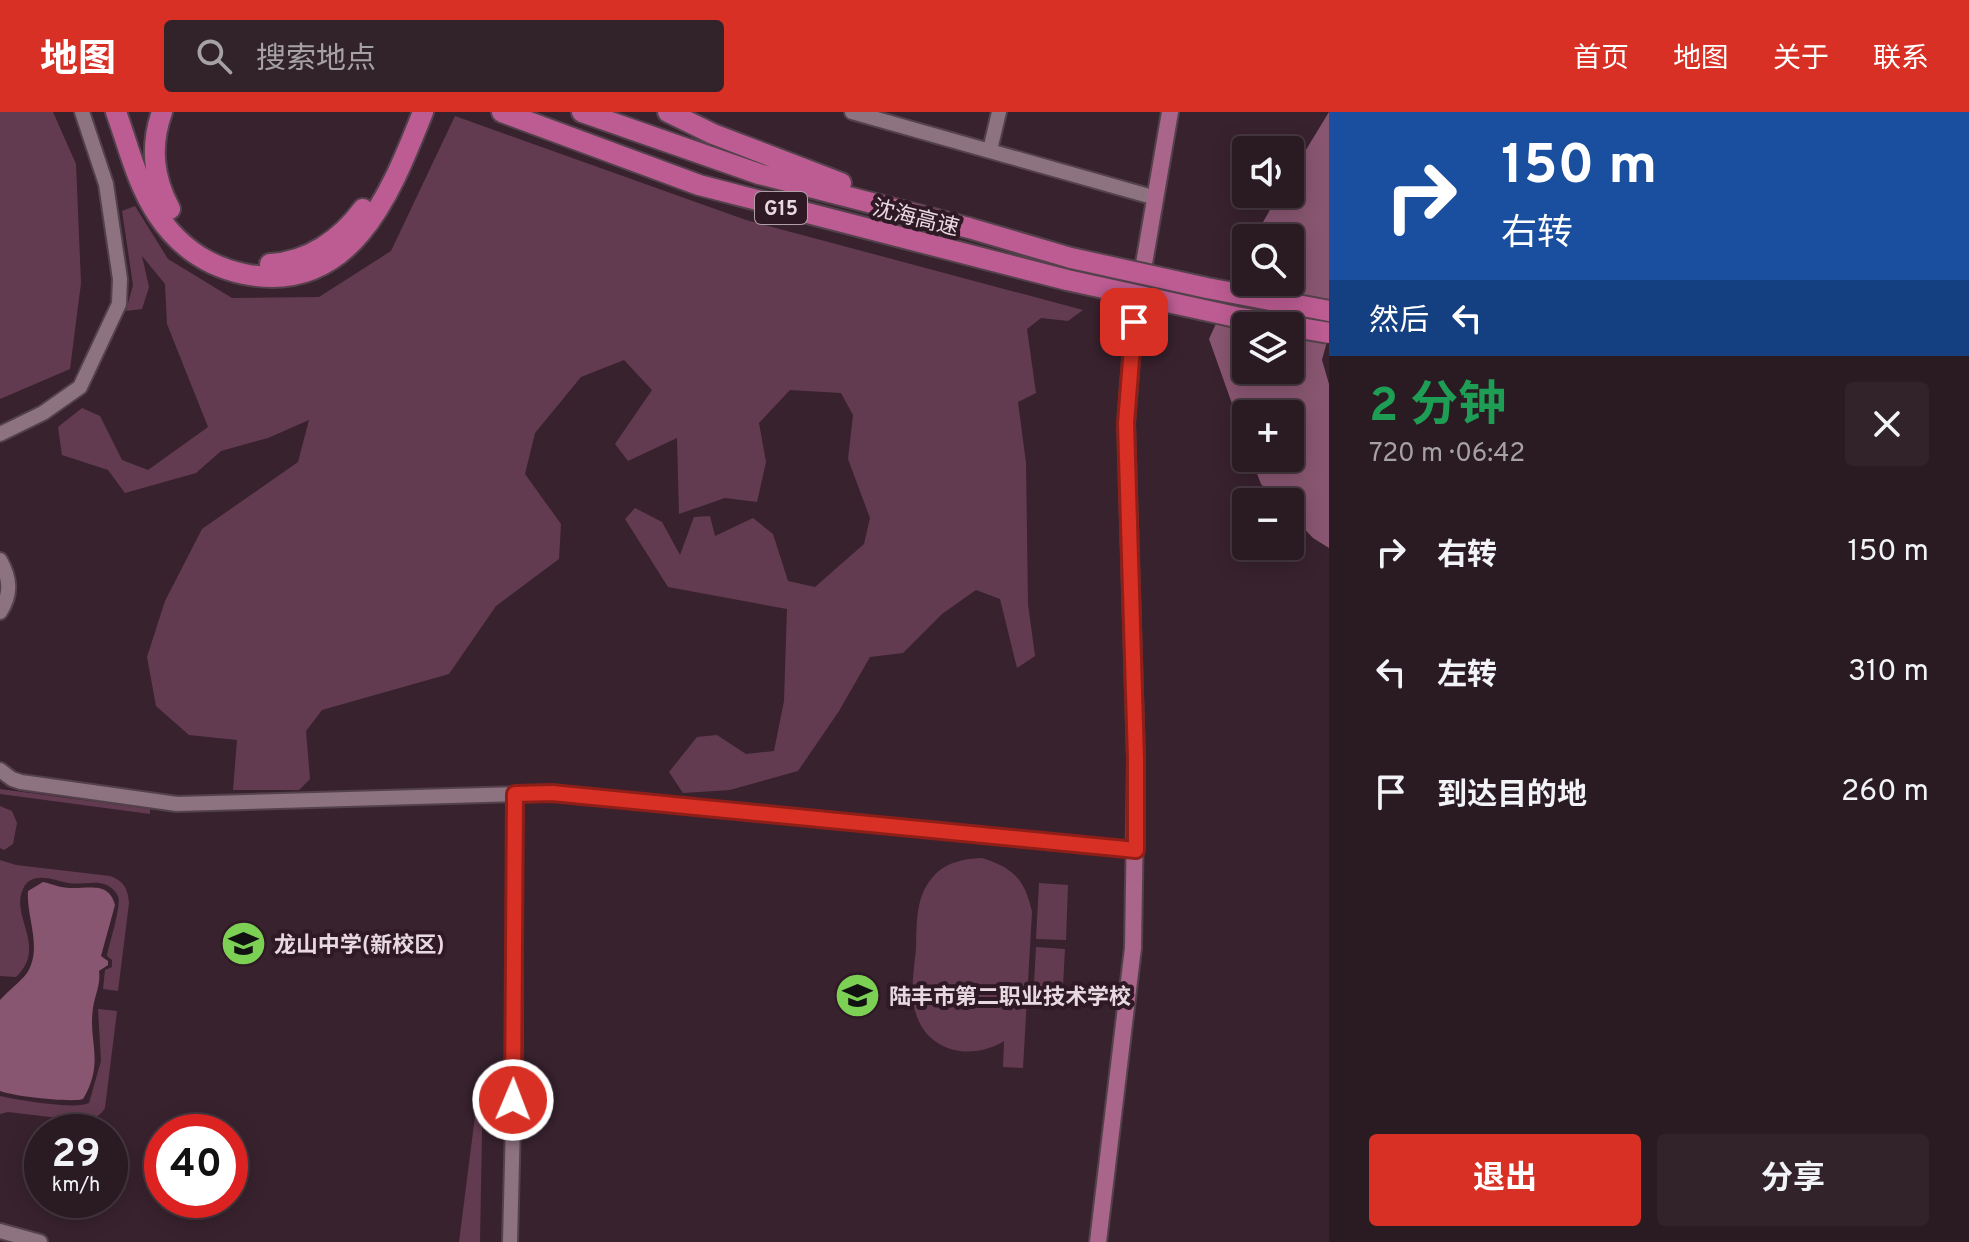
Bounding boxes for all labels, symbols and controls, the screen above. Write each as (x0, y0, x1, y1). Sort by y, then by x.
search box (164, 20, 724, 92)
icon: search (192, 34, 236, 78)
text: 地图 (40, 37, 116, 86)
text: 搜索地点 (256, 42, 376, 79)
text: 首页 (1573, 42, 1629, 78)
text: 地图 (1673, 42, 1729, 78)
text: 关于 (1773, 42, 1829, 78)
text: 联系 (1873, 42, 1929, 78)
text: 150 m (1501, 133, 1657, 203)
map controls (1232, 136, 1304, 560)
button: sound (1232, 136, 1304, 208)
icon: right (1369, 144, 1473, 248)
road number: G15 (755, 192, 807, 224)
street label: 沈海高速 (869, 196, 961, 243)
text: 右转 (1501, 212, 1573, 258)
button: search (1232, 224, 1304, 296)
pin (1100, 288, 1168, 356)
icon: left (1445, 296, 1489, 340)
icon: arrive (1112, 300, 1156, 344)
text: 然后 (1369, 304, 1429, 341)
button: layers (1232, 312, 1304, 384)
text: 2 分钟 (1369, 378, 1506, 438)
button: close (1845, 382, 1929, 466)
button: + (1232, 400, 1304, 472)
text: 720 m · 06:42 (1369, 438, 1525, 471)
button: − (1232, 488, 1304, 560)
icon: right (1369, 530, 1413, 574)
text: 150 m (1848, 534, 1929, 571)
text: 右转 (1437, 538, 1497, 575)
icon: left (1369, 650, 1413, 694)
text: 310 m (1848, 654, 1929, 691)
text: 左转 (1437, 658, 1497, 695)
icon: arrive (1369, 770, 1413, 814)
text: 260 m (1841, 774, 1929, 811)
text: 到达目的地 (1437, 778, 1587, 815)
school or university icon: 龙山中学(新校区) (219, 920, 267, 968)
place label: 龙山中学(新校区) (274, 933, 444, 960)
school or university icon: 陆丰市第二职业技术学校 (834, 972, 882, 1020)
place label: 陆丰市第二职业技术学校 (889, 985, 1131, 1012)
position arrow (471, 1058, 555, 1142)
speed limit sign: 40 (144, 1114, 248, 1218)
text: 29 (51, 1131, 101, 1181)
button: 退出 (1369, 1134, 1641, 1226)
button: 分享 (1657, 1134, 1929, 1226)
text: km/h (52, 1173, 100, 1199)

